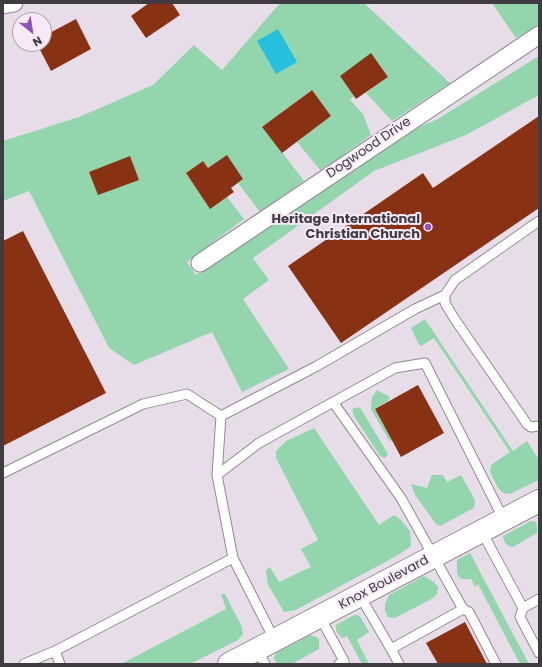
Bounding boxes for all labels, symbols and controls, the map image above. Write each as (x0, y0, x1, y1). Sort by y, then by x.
north arrow (12, 12, 52, 52)
text: N (30, 33, 45, 51)
street label: Dogwood Drive (324, 114, 414, 182)
place label: Heritage International Christian Church (272, 212, 420, 243)
marker: Heritage International Christian Church (423, 222, 433, 232)
street label: Knox Boulevard (336, 553, 432, 613)

